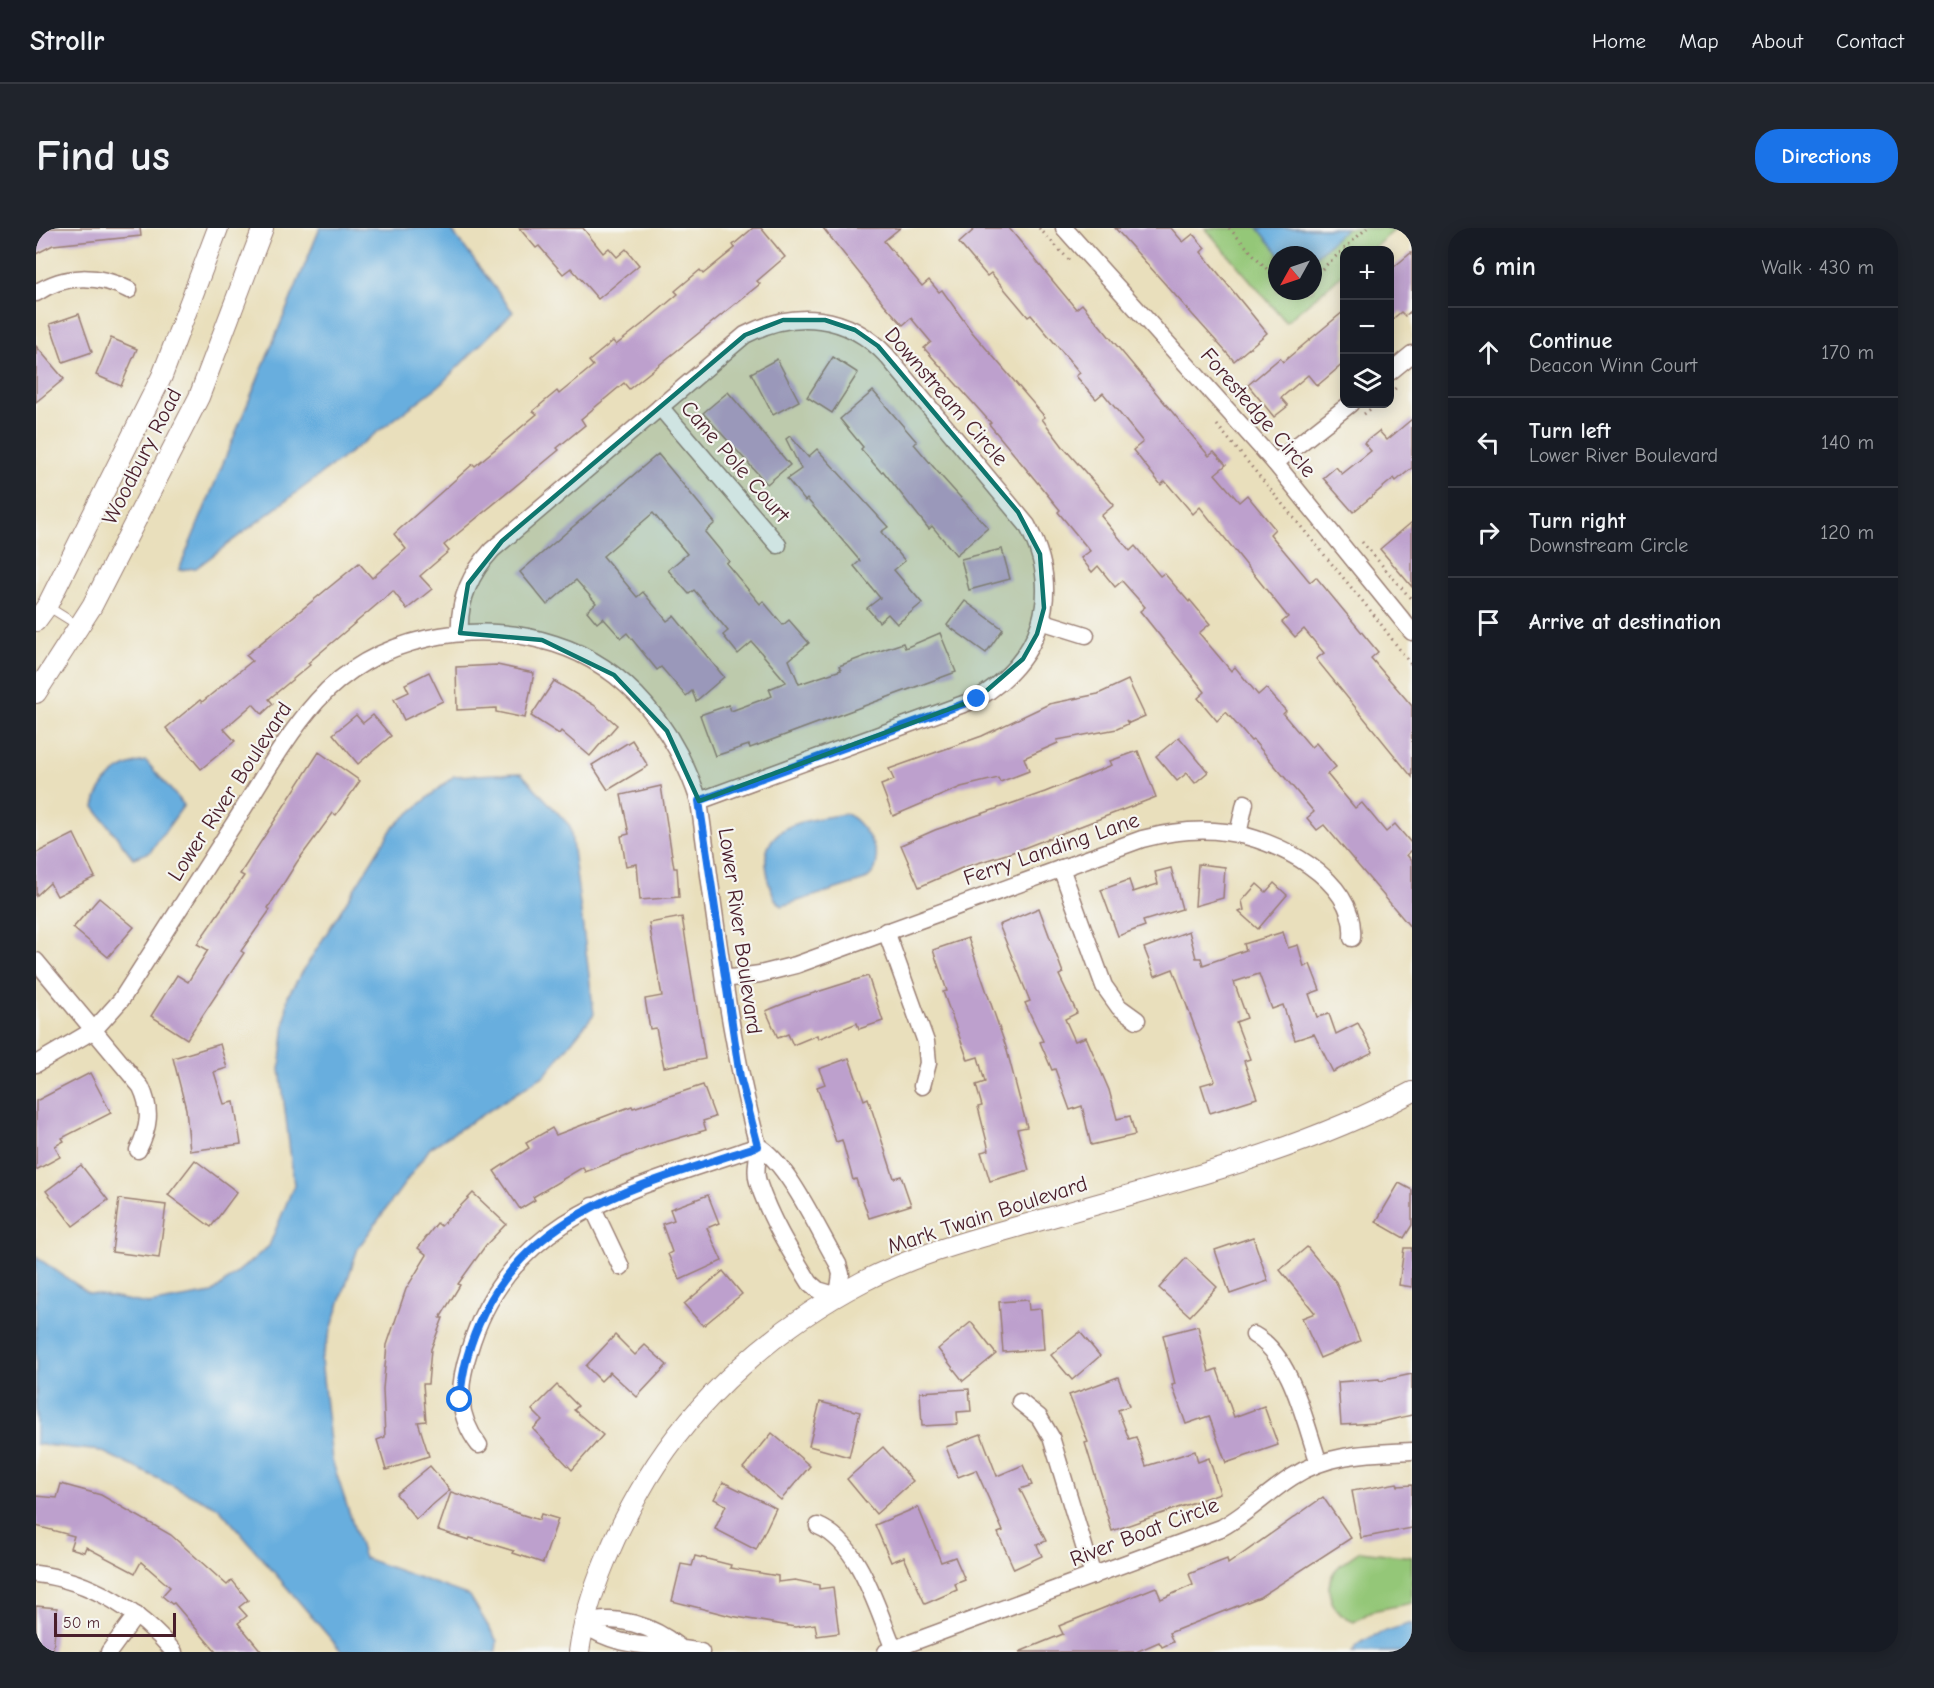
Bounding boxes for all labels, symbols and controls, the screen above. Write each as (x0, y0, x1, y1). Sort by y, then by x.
text: Strollr (30, 25, 104, 57)
text: Home (1592, 29, 1646, 53)
text: Map (1679, 29, 1719, 53)
text: About (1752, 29, 1803, 53)
text: Contact (1836, 29, 1904, 53)
button: Directions (1755, 129, 1898, 183)
text: Find us (36, 132, 170, 181)
north arrow (1268, 246, 1322, 300)
map controls (1340, 246, 1394, 408)
button: + (1340, 246, 1394, 300)
text: 6 min (1472, 252, 1536, 282)
text: Walk · 430 m (1762, 256, 1874, 279)
button: − (1340, 300, 1394, 354)
street label: Downstream Circle (879, 322, 1014, 471)
text: Continue (1529, 328, 1612, 354)
icon: ahead (1472, 336, 1505, 369)
text: 170 m (1821, 341, 1874, 364)
street label: Forestedge Circle (1195, 343, 1322, 483)
button: layers (1340, 354, 1394, 408)
text: Deacon Winn Court (1529, 354, 1697, 377)
street label: Woodbury Road (96, 384, 187, 529)
street label: Cane Pole Court (675, 395, 796, 528)
text: Turn left (1529, 418, 1611, 444)
icon: left (1472, 426, 1505, 459)
text: 140 m (1821, 431, 1874, 454)
text: Lower River Boulevard (1529, 444, 1718, 467)
text: Turn right (1529, 508, 1626, 534)
icon: right (1472, 516, 1505, 549)
text: 120 m (1820, 521, 1874, 544)
text: Downstream Circle (1529, 534, 1688, 557)
icon: arrive (1472, 606, 1505, 639)
text: Arrive at destination (1529, 609, 1721, 635)
route end (963, 685, 989, 711)
street label: Lower River Boulevard (162, 697, 297, 886)
street label: Ferry Landing Lane (960, 807, 1143, 891)
street label: Lower River Boulevard (713, 826, 767, 1036)
street label: Mark Twain Boulevard (884, 1170, 1091, 1260)
route start (446, 1386, 472, 1412)
street label: River Boat Circle (1066, 1492, 1222, 1572)
scale bar (54, 1610, 176, 1638)
text: 50 m (63, 1614, 100, 1632)

